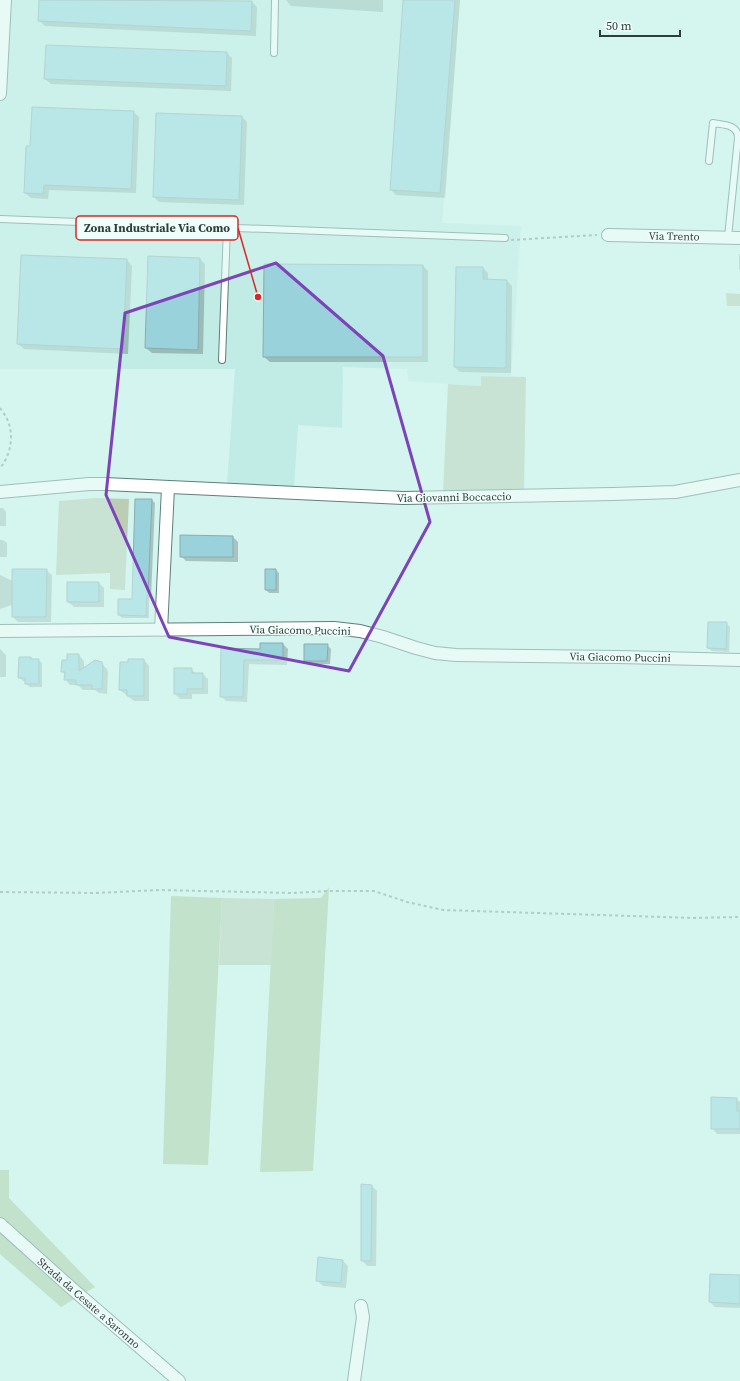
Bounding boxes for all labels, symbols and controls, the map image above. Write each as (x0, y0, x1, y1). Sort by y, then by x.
scale bar (600, 12, 680, 38)
text: 50 m (606, 18, 632, 34)
callout: Zona Industriale Via Como (76, 216, 238, 240)
text: Zona Industriale Via Como (84, 220, 230, 236)
street label: Via Trento (648, 229, 700, 244)
street label: Via Giovanni Boccaccio (396, 489, 512, 506)
street label: Via Giacomo Puccini (249, 622, 351, 639)
street label: Via Giacomo Puccini (569, 649, 671, 666)
street label: Strada da Cesate a Saronno (34, 1254, 143, 1352)

